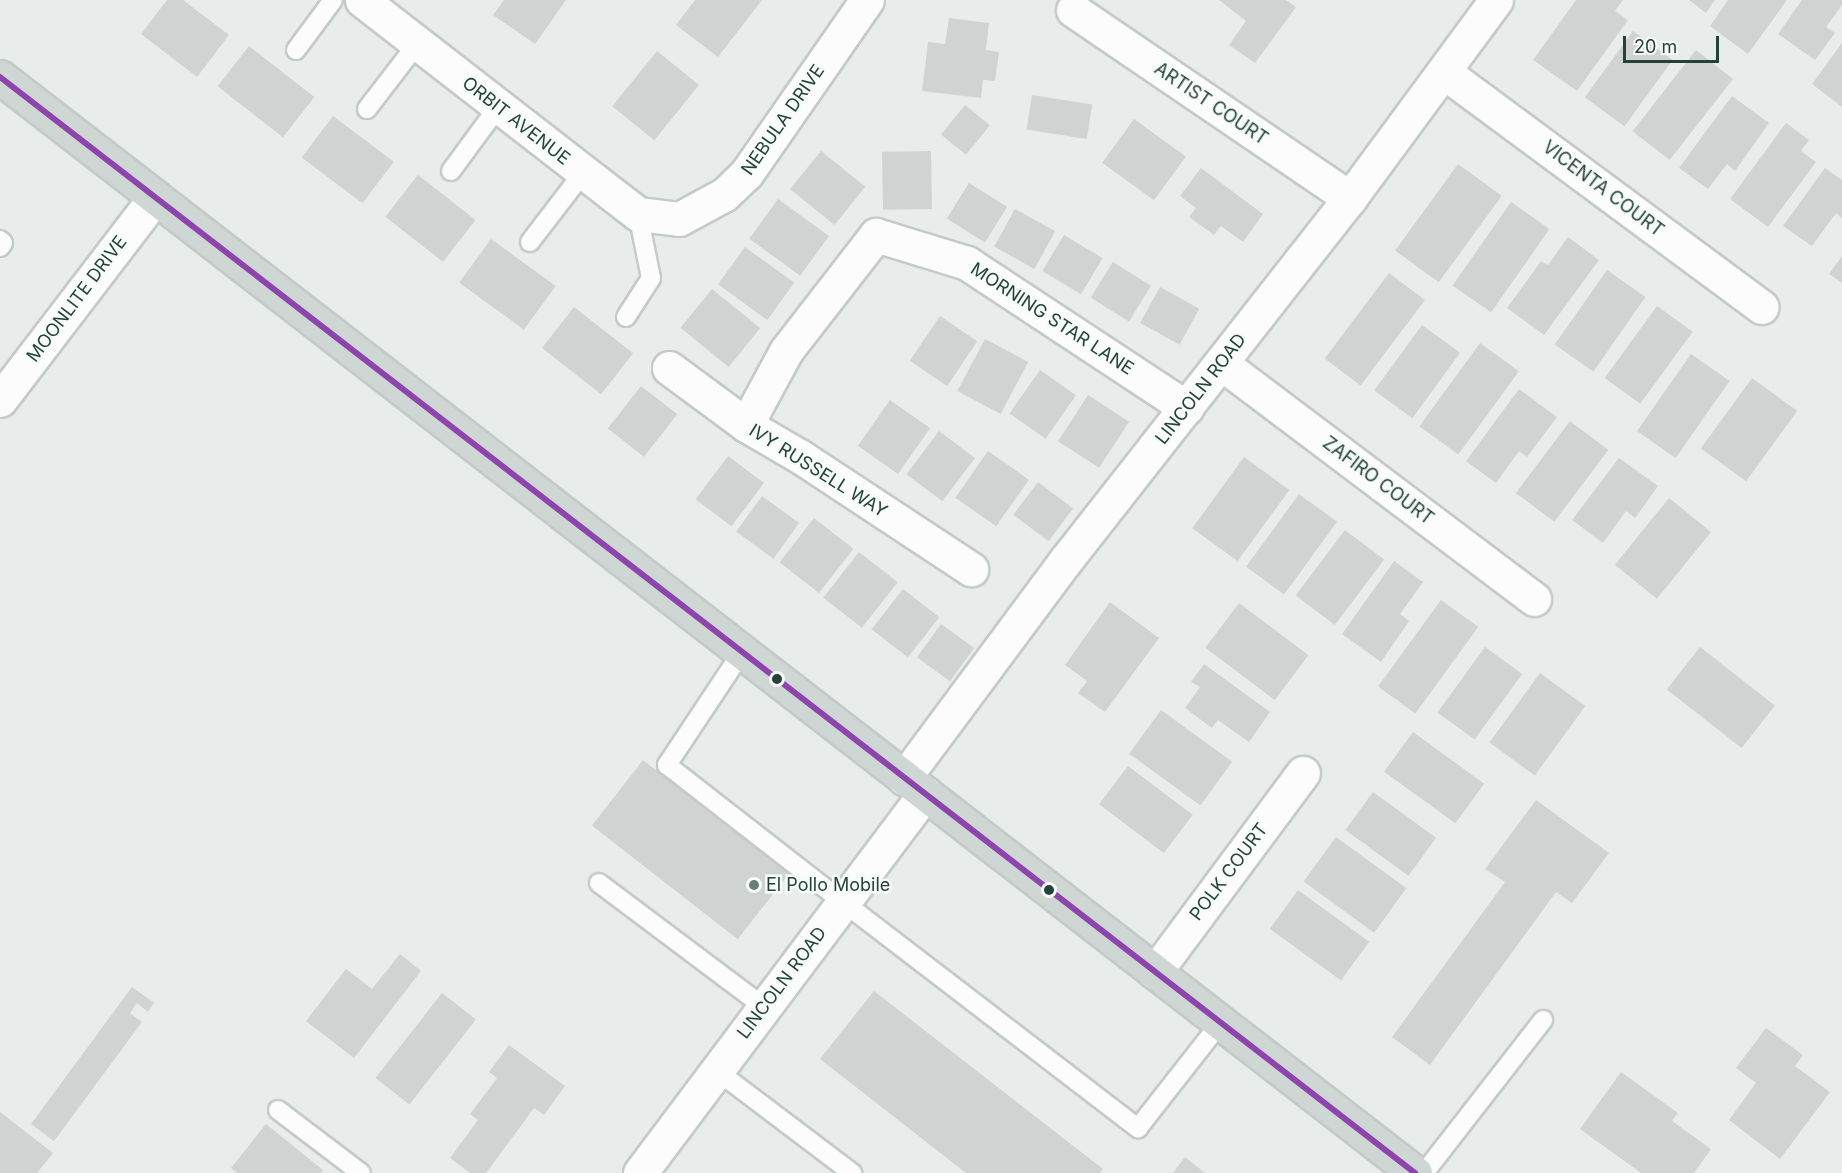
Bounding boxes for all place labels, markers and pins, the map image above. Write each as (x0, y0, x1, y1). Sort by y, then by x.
unlabelled marker (771, 673, 783, 685)
place label: El Pollo Mobile (766, 874, 890, 896)
marker: El Pollo Mobile (747, 878, 761, 892)
unlabelled marker (1043, 884, 1055, 896)

